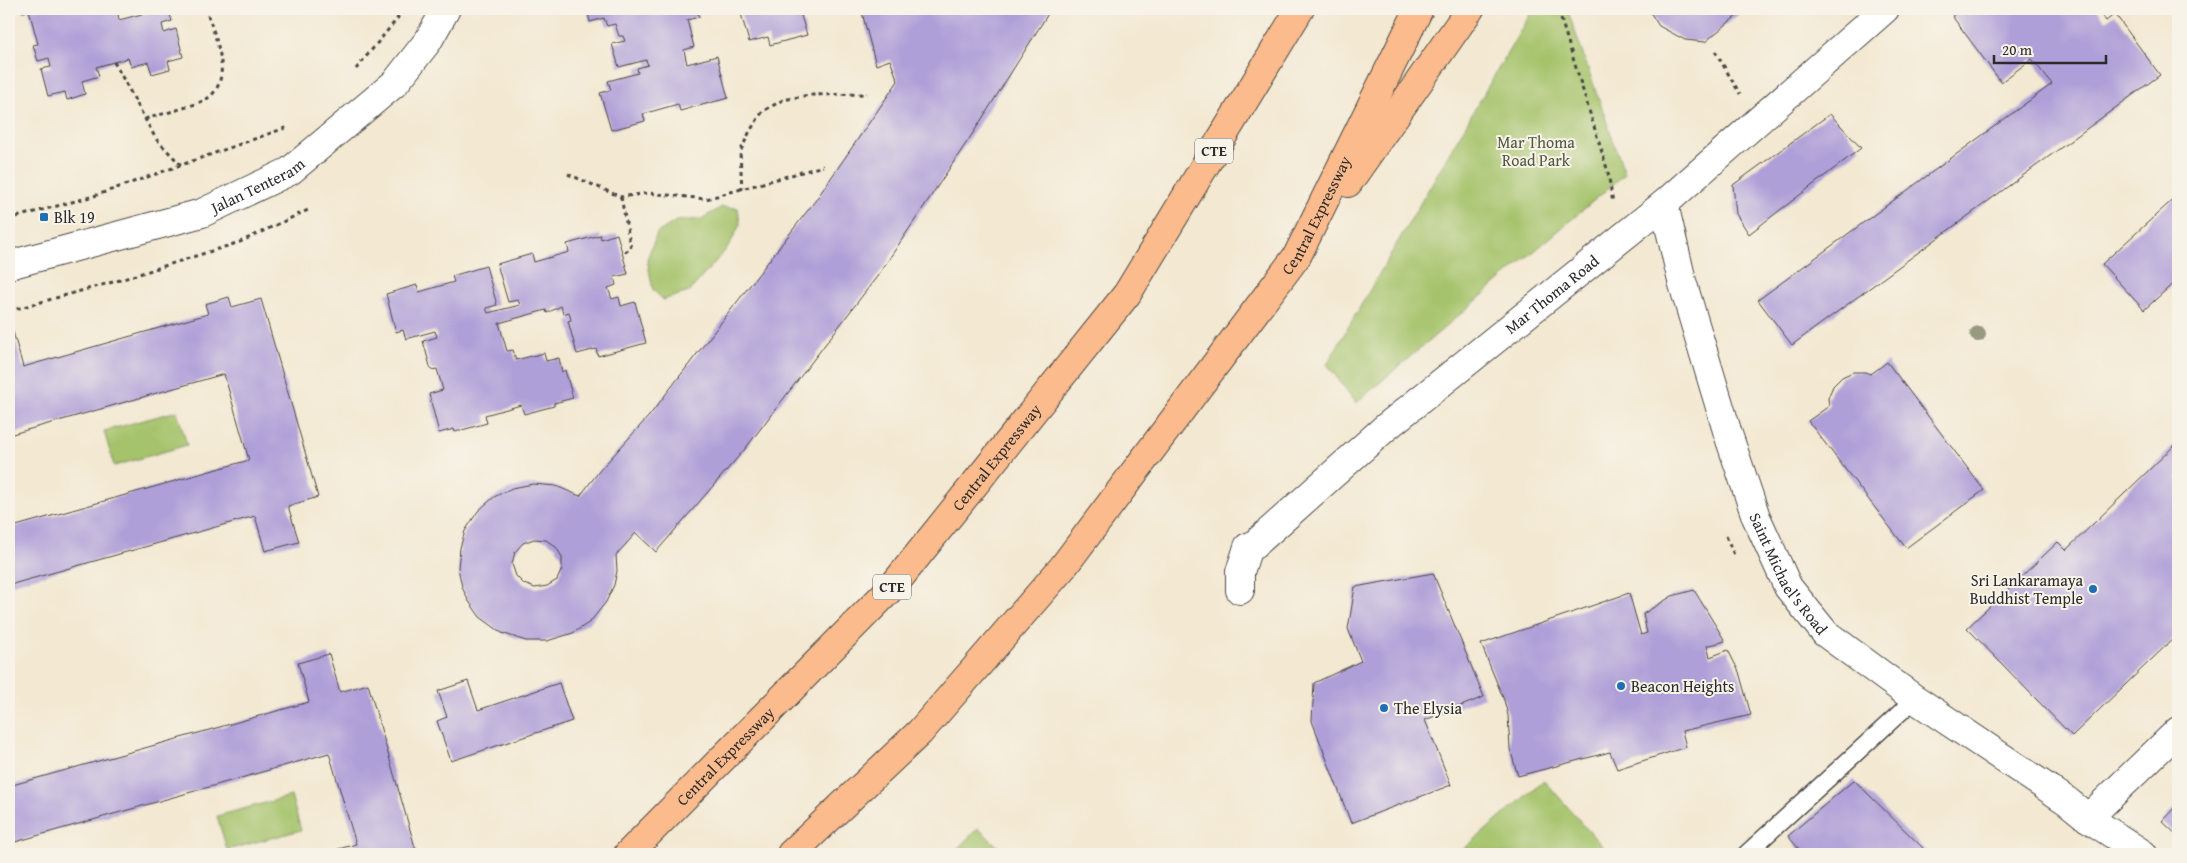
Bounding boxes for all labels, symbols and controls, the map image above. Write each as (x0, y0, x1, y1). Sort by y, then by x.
scale bar (1994, 32, 2107, 64)
text: 20 m (2002, 39, 2033, 60)
park label: Mar Thoma Road Park (1497, 130, 1575, 172)
road number: CTE (1195, 138, 1233, 164)
street label: Jalan Tenteram (205, 152, 310, 220)
street label: Central Expressway (1275, 152, 1357, 280)
place label: Blk 19 (54, 205, 95, 229)
marker: Blk 19 (38, 211, 50, 223)
street label: Mar Thoma Road (1500, 249, 1604, 339)
street label: Central Expressway (946, 399, 1047, 516)
street label: Saint Michael's Road (1744, 509, 1834, 640)
place label: Sri Lankaramaya Buddhist Temple (1970, 568, 2083, 610)
road number: CTE (873, 574, 911, 600)
marker: Sri Lankaramaya Buddhist Temple (2087, 583, 2099, 595)
place label: Beacon Heights (1631, 674, 1734, 698)
marker: Beacon Heights (1615, 680, 1627, 692)
place label: The Elysia (1394, 696, 1462, 720)
street label: Central Expressway (670, 701, 780, 811)
marker: The Elysia (1378, 702, 1390, 714)

